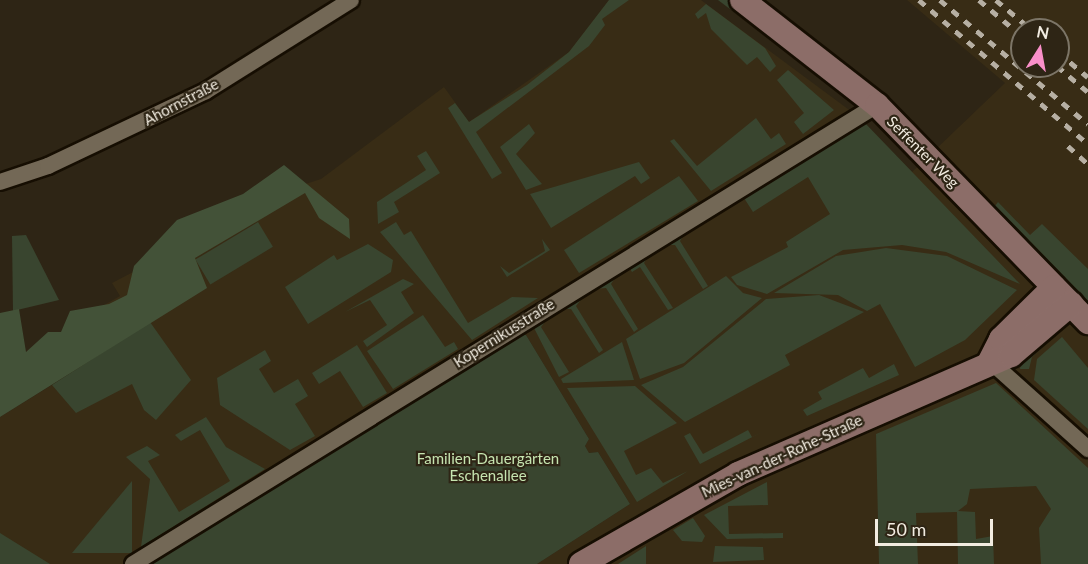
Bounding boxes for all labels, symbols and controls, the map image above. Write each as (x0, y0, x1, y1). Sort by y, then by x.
north arrow (1010, 18, 1070, 78)
text: N (1035, 21, 1051, 42)
street label: Ahornstraße (141, 75, 221, 129)
street label: Seffenter Weg (883, 112, 963, 192)
street label: Kopernikusstraße (450, 295, 558, 371)
street label: Mies-van-der-Rohe-Straße (699, 411, 865, 501)
park label: Familien-Dauergärten Eschenallee (417, 449, 559, 484)
scale bar (878, 507, 996, 545)
text: 50 m (886, 518, 926, 540)

